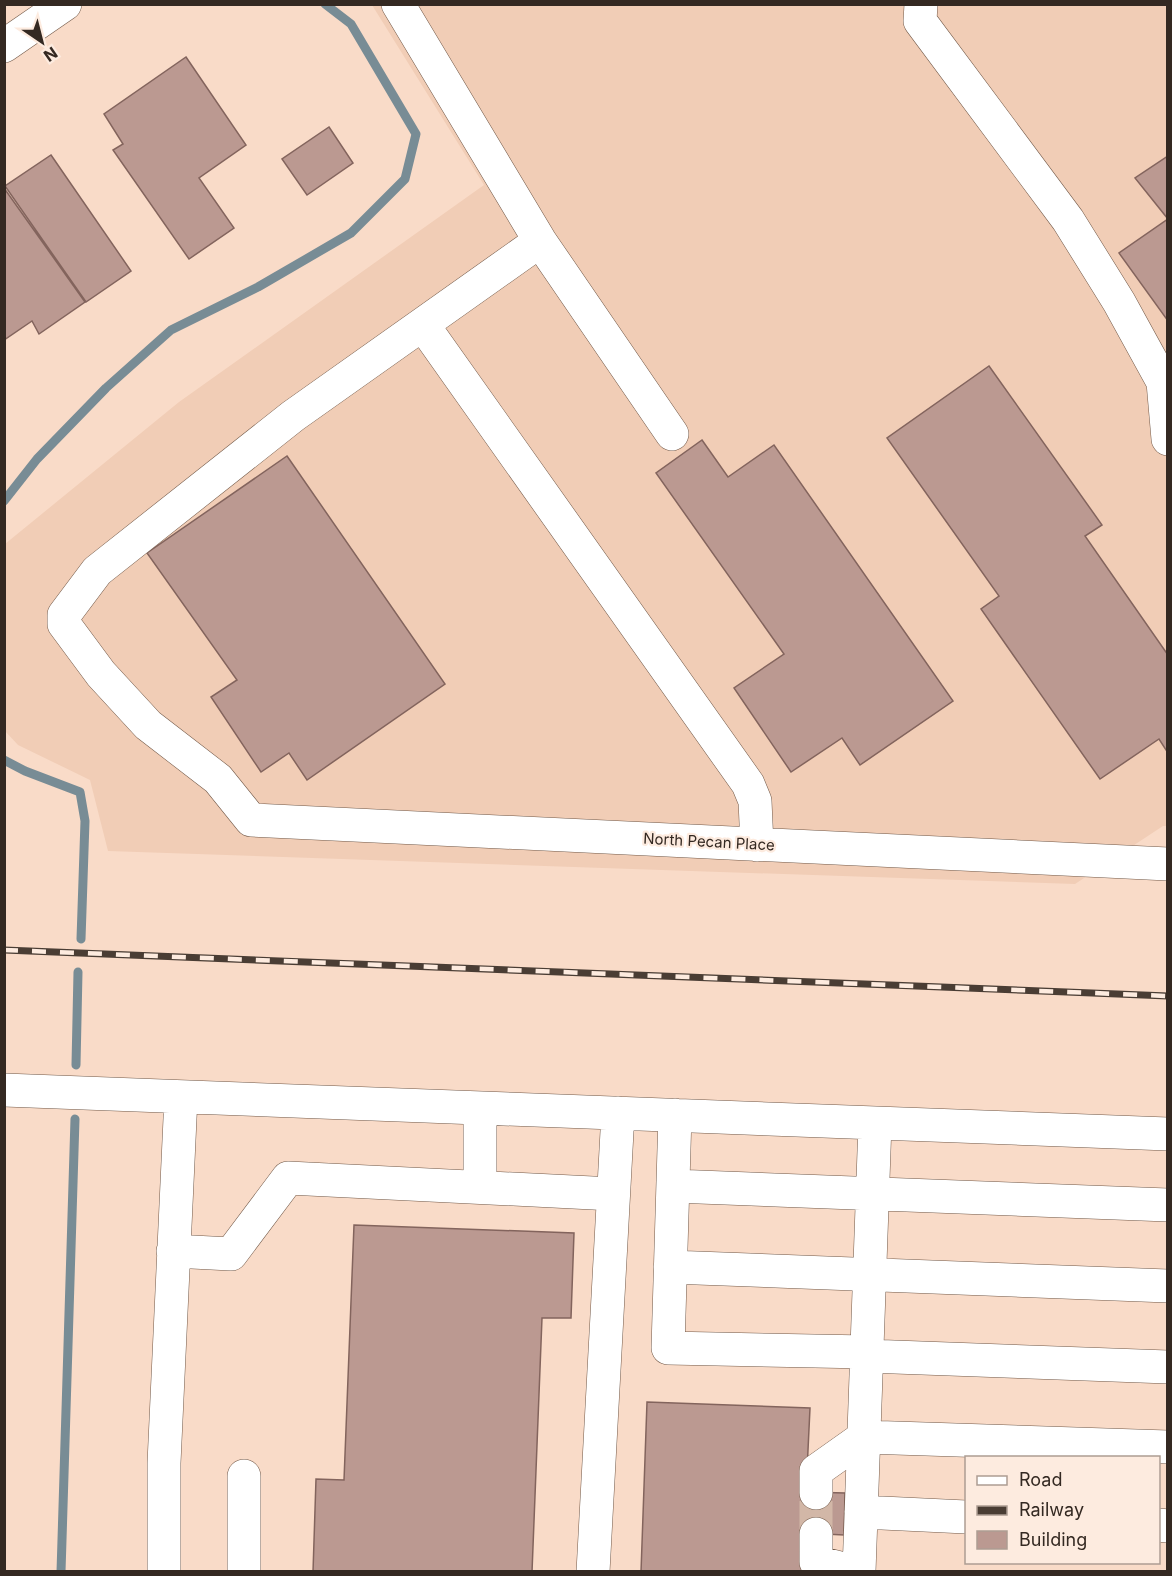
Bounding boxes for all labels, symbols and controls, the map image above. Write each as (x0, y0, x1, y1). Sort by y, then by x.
north arrow (12, 12, 72, 72)
text: N (40, 43, 61, 66)
street label: North Pecan Place (643, 829, 775, 854)
legend (965, 1456, 1160, 1564)
text: Road (1019, 1469, 1062, 1490)
text: Railway (1019, 1499, 1084, 1520)
text: Building (1019, 1529, 1087, 1550)

